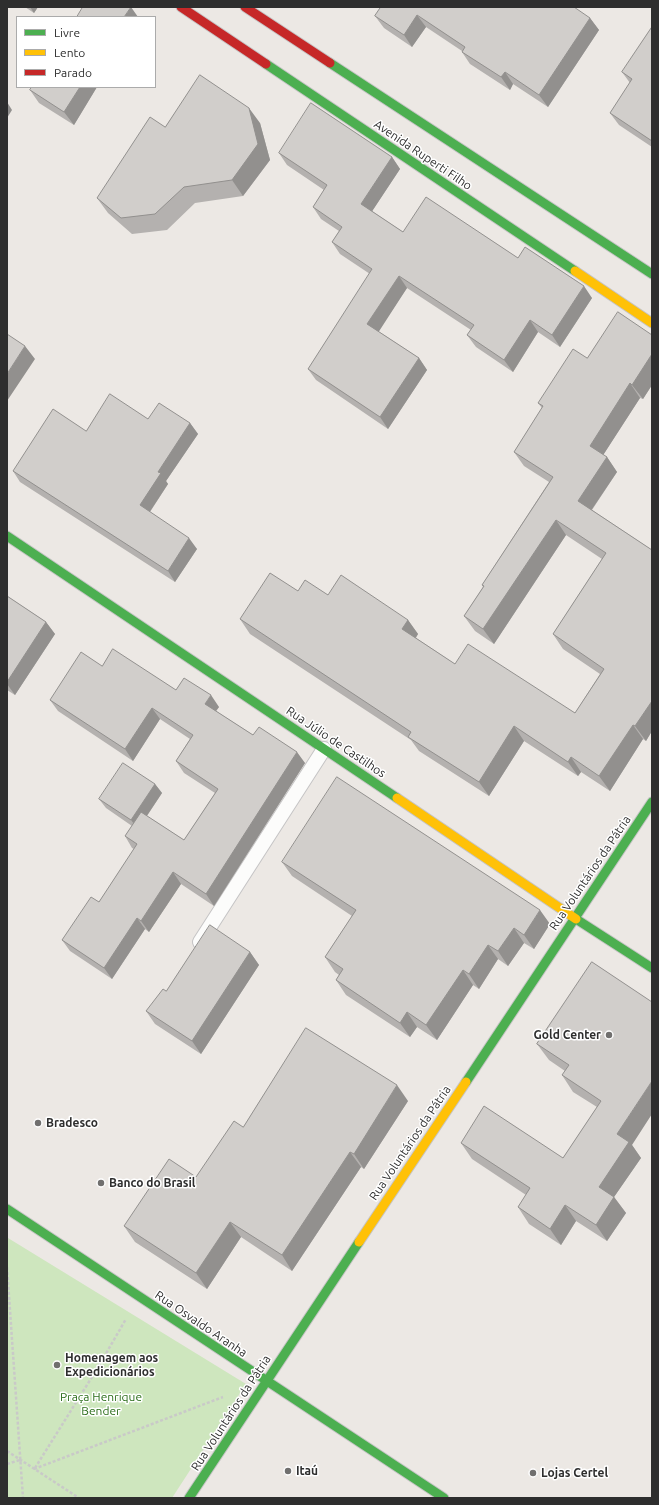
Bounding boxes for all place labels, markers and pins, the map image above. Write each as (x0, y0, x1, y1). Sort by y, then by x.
place label: Gold Center (533, 1028, 601, 1042)
marker: Gold Center (604, 1030, 614, 1040)
place label: Bradesco (46, 1116, 98, 1130)
marker: Bradesco (33, 1118, 43, 1128)
place label: Banco do Brasil (109, 1176, 195, 1190)
marker: Banco do Brasil (96, 1178, 106, 1188)
place label: Homenagem aos Expedicionários (65, 1351, 158, 1379)
marker: Homenagem aos Expedicionários (52, 1360, 62, 1370)
place label: Itaú (296, 1464, 318, 1478)
marker: Itaú (283, 1466, 293, 1476)
place label: Lojas Certel (541, 1466, 608, 1480)
marker: Lojas Certel (528, 1468, 538, 1478)

